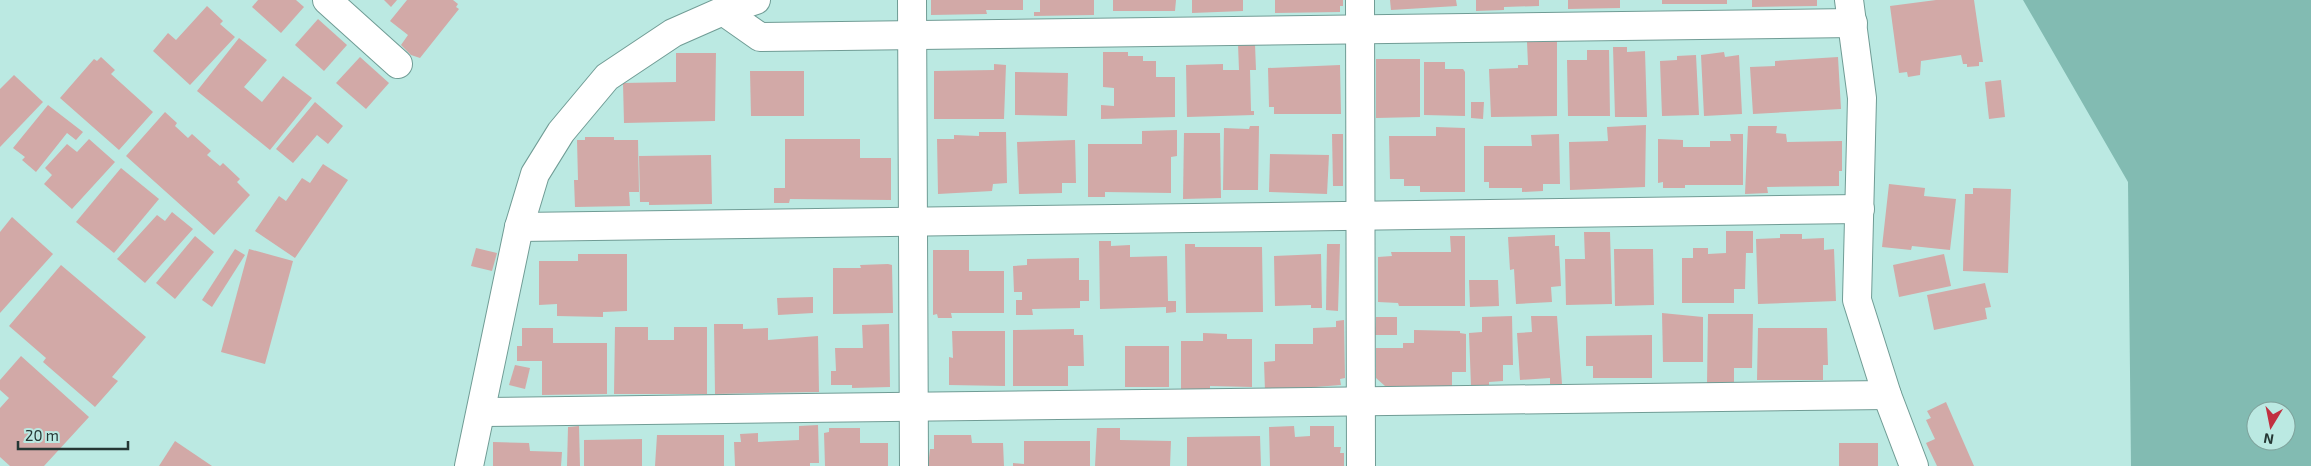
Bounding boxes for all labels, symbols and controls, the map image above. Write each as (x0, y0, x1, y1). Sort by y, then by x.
north arrow (2246, 401, 2296, 451)
scale bar (18, 418, 128, 450)
text: 20 m (25, 426, 59, 444)
text: N (2262, 430, 2275, 449)

